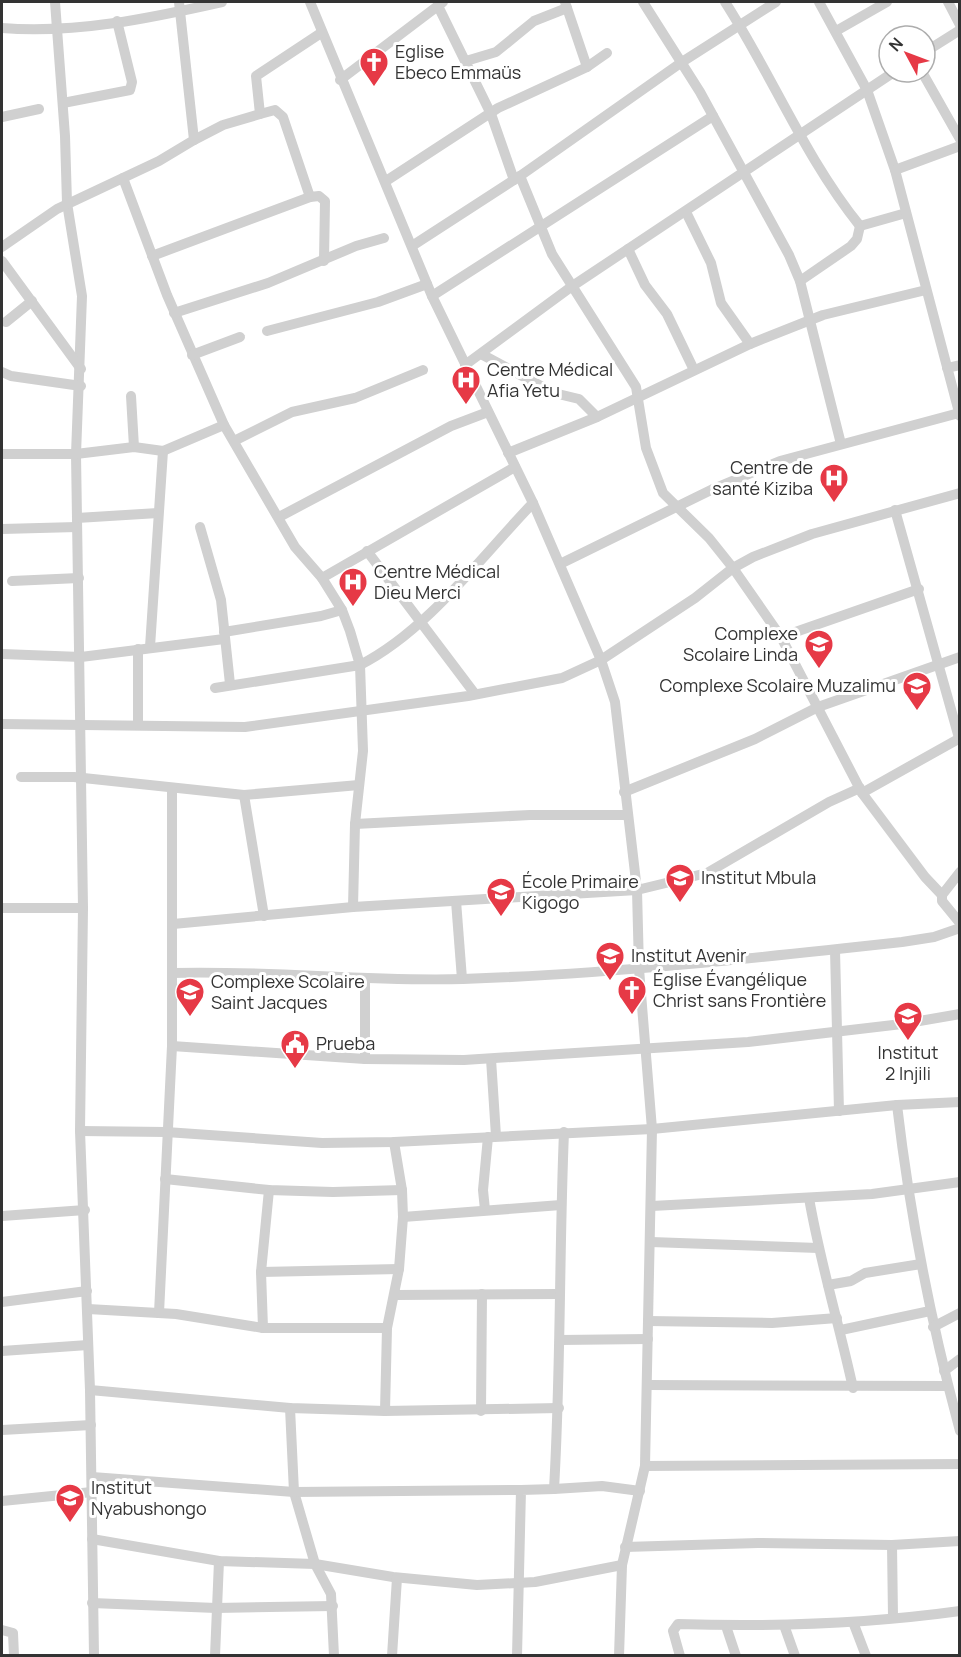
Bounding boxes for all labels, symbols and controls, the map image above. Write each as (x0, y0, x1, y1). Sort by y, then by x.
north arrow (877, 24, 937, 84)
text: N (884, 33, 908, 56)
place label: Eglise Ebeco Emmaüs (395, 39, 521, 84)
church icon: Eglise Ebeco Emmaüs (358, 46, 390, 88)
place label: Centre Médical Afia Yetu (487, 357, 613, 402)
hospital icon: Centre Médical Afia Yetu (450, 364, 482, 406)
place label: Centre de santé Kiziba (712, 455, 813, 500)
hospital icon: Centre de santé Kiziba (818, 462, 850, 504)
place label: Centre Médical Dieu Merci (374, 559, 500, 604)
hospital icon: Centre Médical Dieu Merci (337, 566, 369, 608)
place label: Complexe Scolaire Linda (683, 621, 798, 666)
school or university icon: Complexe Scolaire Linda (803, 628, 835, 670)
school or university icon: Complexe Scolaire Muzalimu (901, 670, 933, 712)
place label: Complexe Scolaire Muzalimu (659, 673, 896, 697)
school or university icon: Institut Mbula (664, 862, 696, 904)
place label: Institut Mbula (701, 865, 816, 889)
place label: École Primaire Kigogo (522, 869, 639, 914)
school or university icon: École Primaire Kigogo (485, 876, 517, 918)
school or university icon: Institut Avenir (594, 940, 626, 982)
place label: Institut Avenir (631, 943, 747, 967)
place label: Église Évangélique Christ sans Frontière (653, 967, 826, 1012)
place label: Complexe Scolaire Saint Jacques (211, 969, 365, 1014)
church icon: Église Évangélique Christ sans Frontière (616, 974, 648, 1016)
school or university icon: Complexe Scolaire Saint Jacques (174, 976, 206, 1018)
school or university icon: Institut 2 Injili (892, 1000, 924, 1042)
public building icon: Prueba (279, 1028, 311, 1070)
place label: Prueba (316, 1031, 375, 1055)
place label: Institut 2 Injili (878, 1040, 938, 1085)
place label: Institut Nyabushongo (91, 1475, 207, 1520)
school or university icon: Institut Nyabushongo (54, 1482, 86, 1524)

